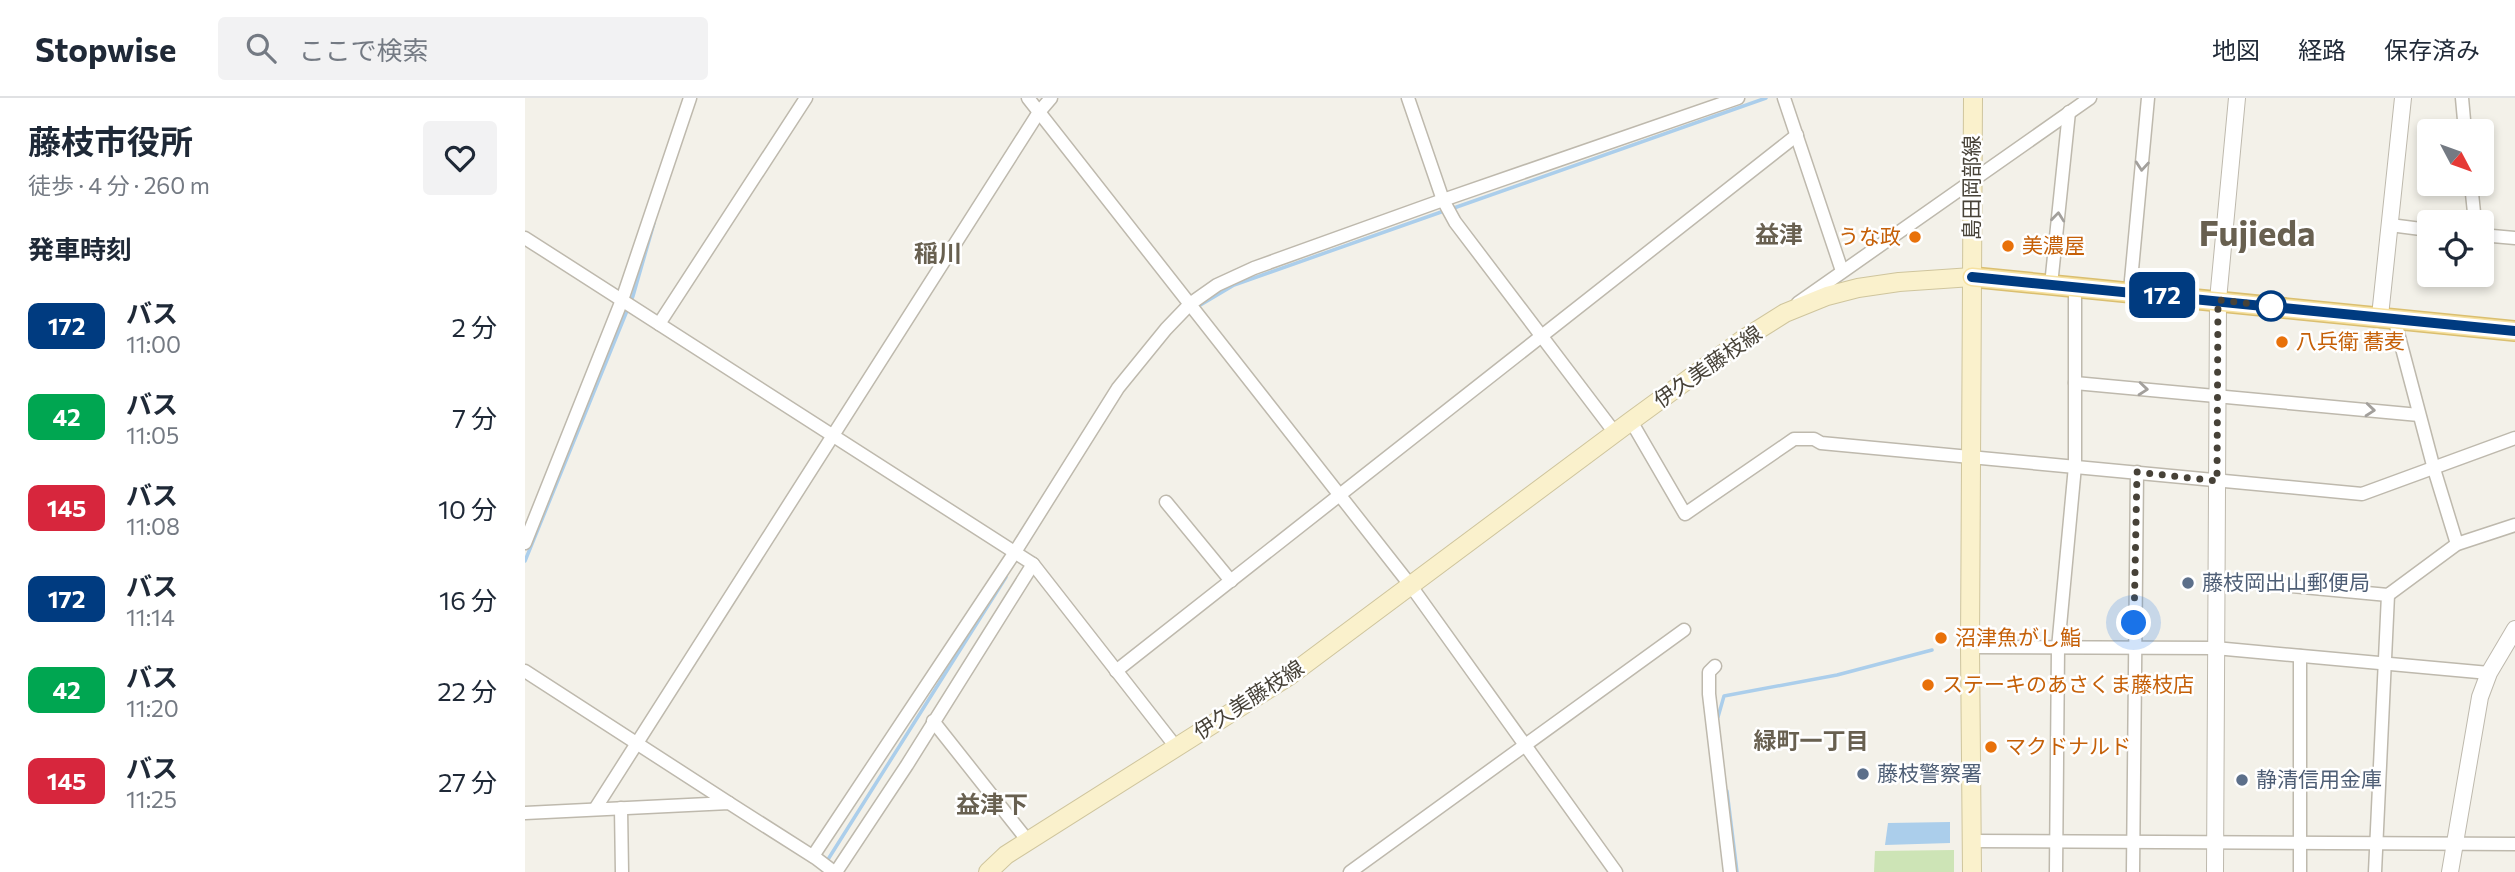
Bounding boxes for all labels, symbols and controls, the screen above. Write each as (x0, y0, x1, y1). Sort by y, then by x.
search box (218, 17, 708, 80)
text: Stopwise (35, 28, 176, 69)
icon: search (242, 29, 280, 67)
text: ここで検索 (298, 34, 428, 65)
text: 地図 (2212, 35, 2260, 64)
text: 経路 (2298, 35, 2346, 64)
text: 保存済み (2384, 35, 2480, 64)
north arrow (2417, 119, 2494, 196)
map controls (2417, 119, 2494, 287)
text: 藤枝市役所 (28, 120, 193, 161)
button: heart (423, 121, 497, 195)
street label: 島田岡部線 (1958, 136, 1983, 241)
one-way arrow (2135, 161, 2150, 172)
text: 徒歩 · 4 分 · 260 m (28, 171, 210, 199)
district label: Fujieda (2199, 210, 2315, 253)
button: locate (2417, 210, 2494, 287)
one-way arrow (2051, 211, 2066, 223)
district label: 益津 (1755, 219, 1803, 248)
place label: うな政 (1838, 223, 1901, 248)
marker: うな政 (1907, 229, 1923, 245)
place label: 美濃屋 (2022, 232, 2085, 257)
text: 発車時刻 (28, 233, 132, 264)
district label: 稲川 (914, 238, 962, 267)
marker: 美濃屋 (2000, 238, 2016, 254)
line badge: 172 (2122, 272, 2202, 318)
text: 172 (2143, 280, 2181, 309)
unlabelled marker (2256, 291, 2286, 321)
text: バス (126, 297, 178, 328)
text: 172 (48, 311, 85, 340)
text: 2 分 (452, 311, 497, 342)
street label: 伊久美藤枝線 (1648, 319, 1766, 412)
place label: 八兵衛 蕎麦 (2296, 328, 2405, 353)
text: 11:00 (126, 330, 181, 358)
marker: 八兵衛 蕎麦 (2274, 334, 2290, 350)
one-way arrow (2138, 381, 2149, 396)
text: バス (126, 388, 178, 419)
text: 42 (52, 402, 81, 431)
text: 7 分 (452, 402, 497, 433)
one-way arrow (2365, 402, 2376, 417)
text: 11:05 (126, 421, 179, 449)
text: バス (126, 479, 178, 510)
text: 145 (47, 493, 86, 522)
text: 10 分 (438, 493, 497, 524)
text: 11:08 (126, 512, 180, 540)
place label: 藤枝岡出山郵便局 (2202, 569, 2370, 594)
text: バス (126, 570, 178, 601)
marker: 藤枝岡出山郵便局 (2180, 575, 2196, 591)
text: 172 (48, 584, 85, 613)
text: 16 分 (439, 584, 497, 615)
text: 11:14 (126, 603, 175, 631)
your location (2116, 605, 2151, 640)
place label: 沼津魚がし鮨 (1955, 624, 2081, 649)
marker: 沼津魚がし鮨 (1933, 630, 1949, 646)
street label: 伊久美藤枝線 (1189, 654, 1308, 744)
text: バス (126, 661, 178, 692)
place label: ステーキのあさくま藤枝店 (1942, 671, 2194, 696)
text: 42 (52, 675, 81, 704)
text: 22 分 (437, 675, 497, 706)
marker: ステーキのあさくま藤枝店 (1920, 677, 1936, 693)
text: 11:20 (126, 694, 179, 722)
district label: 緑町一丁目 (1754, 726, 1869, 754)
place label: マクドナルド (2005, 733, 2131, 758)
marker: マクドナルド (1983, 739, 1999, 755)
text: バス (126, 752, 178, 783)
place label: 藤枝警察署 (1877, 760, 1982, 785)
text: 145 (47, 766, 86, 795)
text: 27 分 (438, 766, 497, 797)
marker: 藤枝警察署 (1855, 766, 1871, 782)
place label: 静清信用金庫 (2256, 766, 2382, 791)
marker: 静清信用金庫 (2234, 772, 2250, 788)
text: 11:25 (126, 785, 177, 813)
district label: 益津下 (956, 789, 1028, 818)

